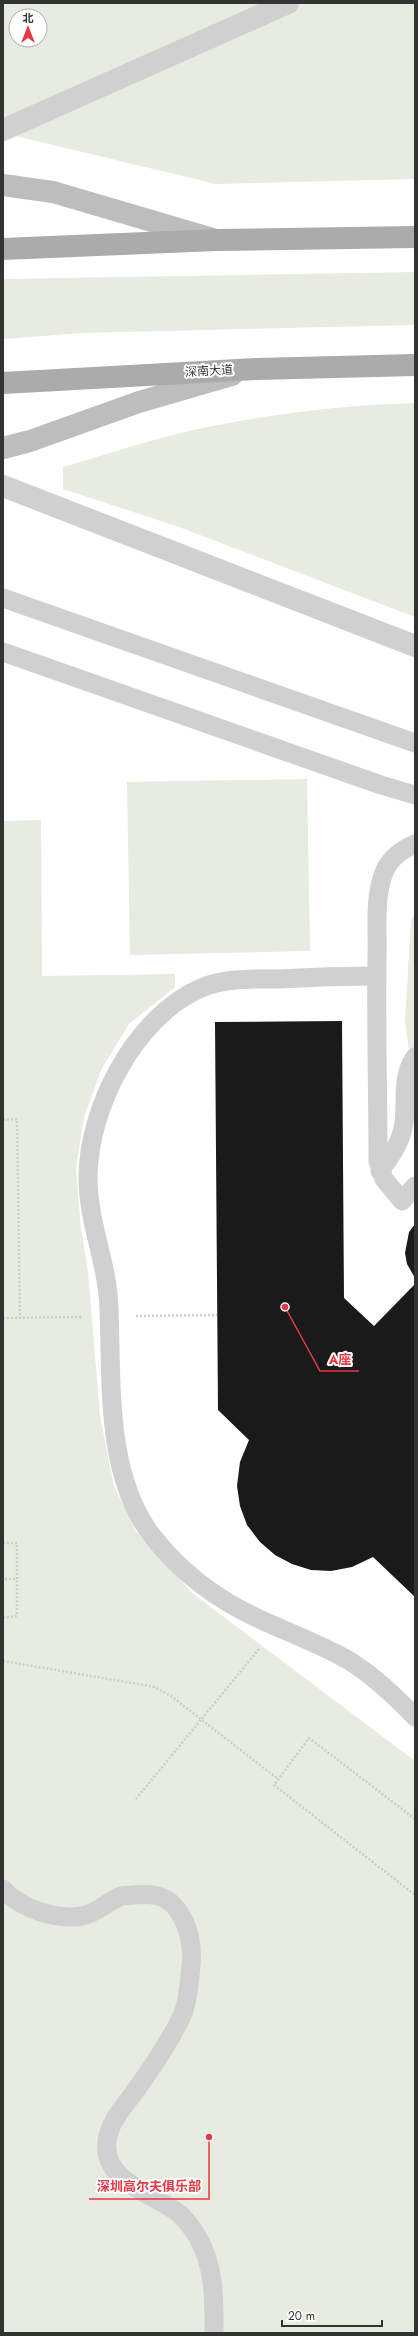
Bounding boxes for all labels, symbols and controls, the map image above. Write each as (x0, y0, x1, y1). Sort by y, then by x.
north arrow (8, 8, 48, 48)
text: 北 (23, 10, 34, 26)
street label: 深南大道 (185, 361, 233, 381)
callout: A座 (320, 1346, 359, 1371)
text: A座 (328, 1350, 351, 1369)
callout: 深圳高尔夫俱乐部 (89, 2174, 209, 2199)
text: 深圳高尔夫俱乐部 (97, 2177, 201, 2196)
scale bar (282, 2302, 382, 2328)
text: 20 m (288, 2307, 315, 2325)

